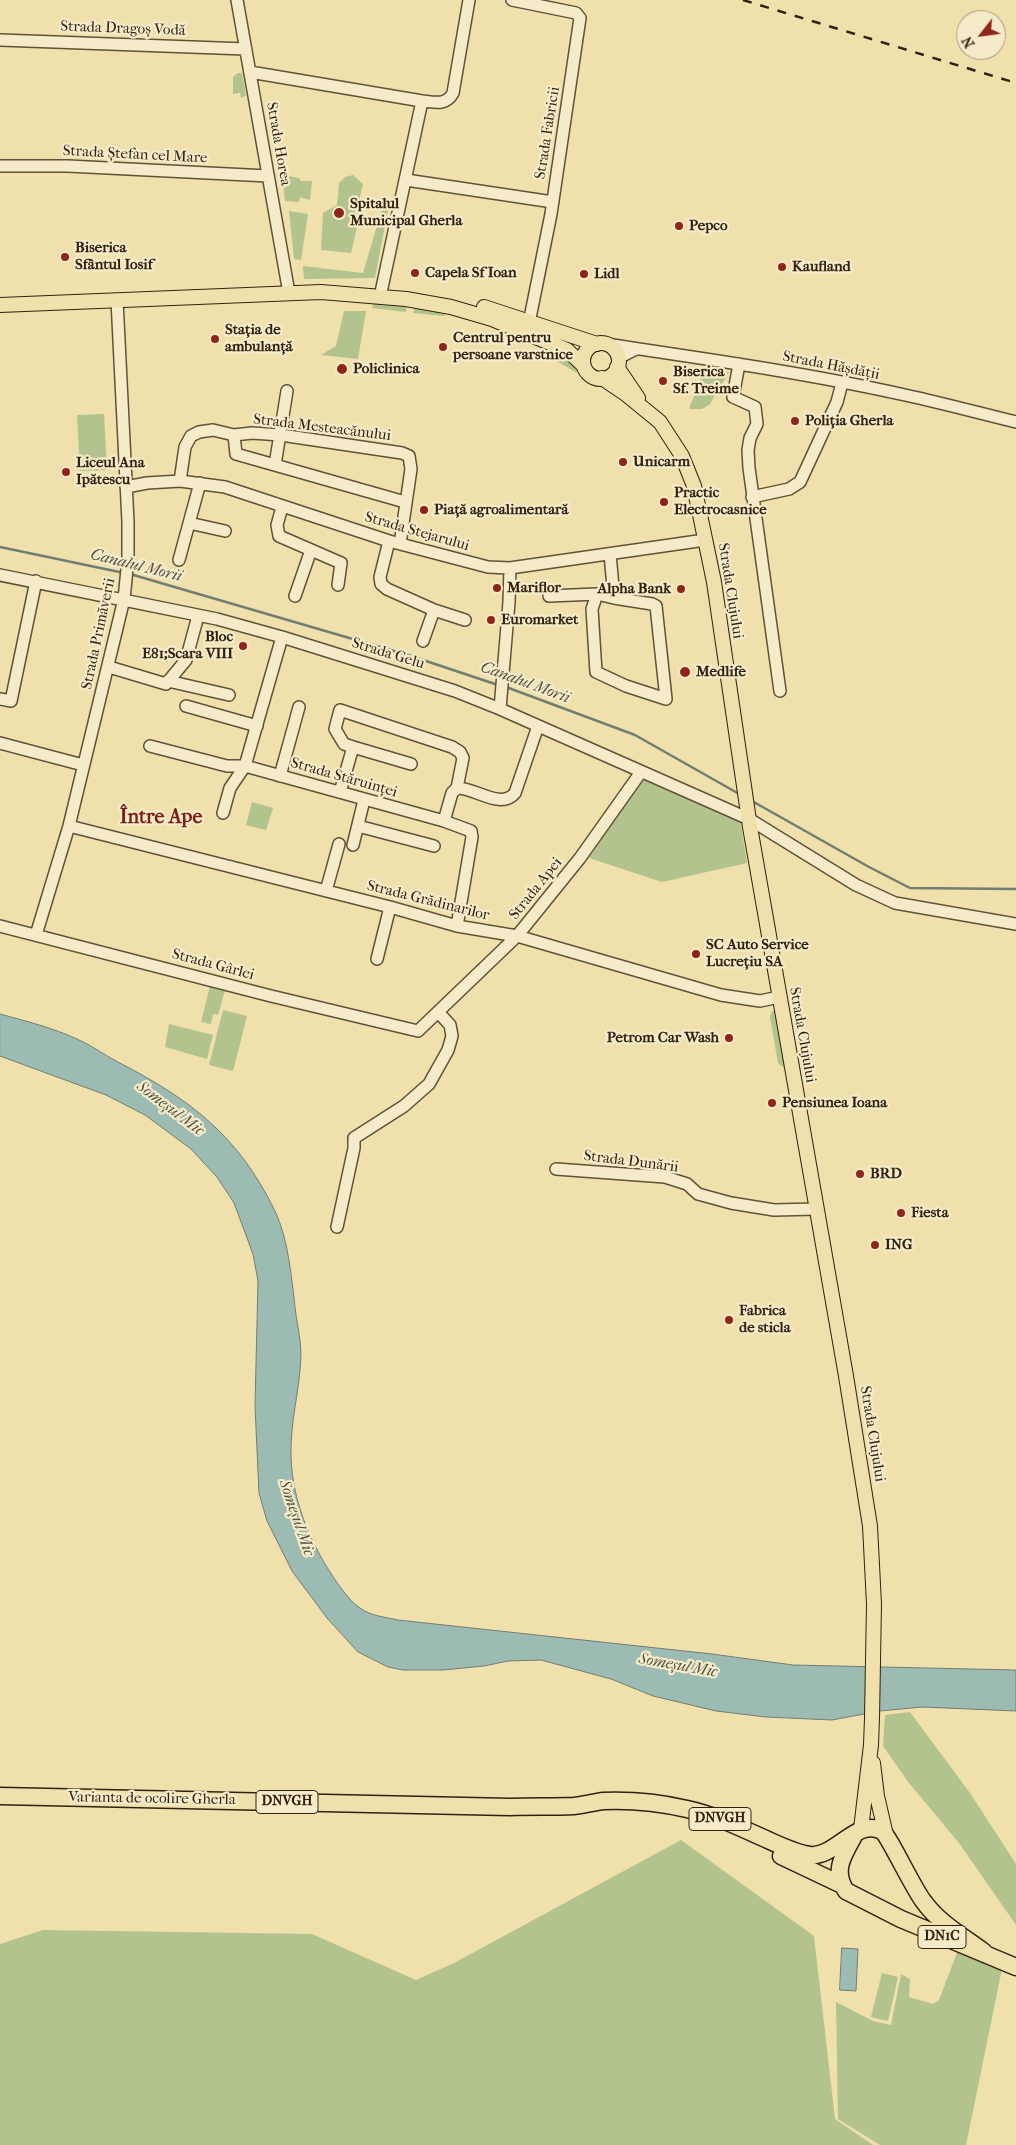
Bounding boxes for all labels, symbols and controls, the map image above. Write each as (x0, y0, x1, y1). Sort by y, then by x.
north arrow (956, 10, 1006, 60)
street label: Strada Dragoș Vodă (60, 18, 186, 40)
text: N (958, 33, 978, 51)
street label: Strada Fabricii (532, 85, 564, 181)
street label: Strada Horea (262, 101, 294, 187)
street label: Strada Ștefan cel Mare (62, 142, 208, 168)
place label: Spitalul Municipal Gherla (350, 195, 462, 230)
marker: Spitalul Municipal Gherla (332, 206, 346, 220)
place label: Pepco (689, 217, 727, 235)
marker: Pepco (673, 220, 685, 232)
place label: Biserica Sfântul Iosif (75, 239, 153, 274)
marker: Biserica Sfântul Iosif (59, 251, 71, 263)
place label: Kaufland (792, 258, 851, 276)
marker: Kaufland (776, 261, 788, 273)
place label: Capela Sf Ioan (425, 264, 517, 282)
place label: Lidl (594, 265, 620, 283)
marker: Capela Sf Ioan (409, 267, 421, 279)
marker: Lidl (578, 268, 590, 280)
place label: Stația de ambulanță (225, 321, 293, 356)
place label: Centrul pentru persoane varstnice (453, 329, 573, 364)
marker: Stația de ambulanță (209, 333, 221, 345)
marker: Centrul pentru persoane varstnice (437, 341, 449, 353)
street label: Strada Hășdății (781, 348, 881, 384)
place label: Policlinica (353, 360, 419, 378)
marker: Policlinica (335, 362, 349, 376)
place label: Biserica Sf. Treime (673, 363, 739, 398)
marker: Biserica Sf. Treime (657, 375, 669, 387)
street label: Strada Mesteacănului (252, 411, 392, 445)
place label: Poliția Gherla (805, 412, 893, 430)
marker: Poliția Gherla (789, 415, 801, 427)
place label: Unicarm (633, 453, 690, 471)
place label: Liceul Ana Ipătescu (76, 454, 145, 489)
marker: Unicarm (617, 456, 629, 468)
marker: Liceul Ana Ipătescu (60, 466, 72, 478)
place label: Practic Electrocasnice (674, 484, 767, 519)
marker: Practic Electrocasnice (658, 496, 670, 508)
place label: Piață agroalimentară (434, 501, 568, 519)
marker: Piață agroalimentară (418, 504, 430, 516)
street label: Strada Stejarului (363, 508, 471, 556)
street label: Strada Clujului (714, 542, 746, 640)
water label: Canalul Morii (88, 545, 184, 587)
street label: Strada Primăverii (78, 577, 120, 691)
place label: Mariflor (507, 579, 561, 597)
place label: Alpha Bank (597, 580, 671, 598)
marker: Mariflor (491, 582, 503, 594)
marker: Alpha Bank (675, 583, 687, 595)
place label: Euromarket (501, 611, 578, 629)
marker: Euromarket (485, 614, 497, 626)
place label: Bloc E81;Scara VIII (142, 628, 233, 663)
street label: Strada Gelu (349, 634, 427, 674)
marker: Bloc E81;Scara VIII (237, 640, 249, 652)
water label: Canalul Morii (478, 658, 572, 708)
place label: Medlife (696, 663, 746, 681)
marker: Medlife (678, 665, 692, 679)
street label: Strada Stăruinței (289, 754, 399, 802)
district label: Între Ape (120, 806, 202, 830)
street label: Strada Apei (506, 854, 566, 924)
street label: Strada Grădinarilor (365, 877, 491, 925)
place label: SC Auto Service Lucrețiu SA (706, 936, 809, 971)
street label: Strada Gârlei (170, 945, 256, 985)
marker: SC Auto Service Lucrețiu SA (690, 948, 702, 960)
street label: Strada Clujului (785, 986, 819, 1084)
place label: Petrom Car Wash (607, 1029, 719, 1047)
marker: Petrom Car Wash (723, 1032, 735, 1044)
water label: Someșul Mic (132, 1077, 208, 1141)
place label: Pensiunea Ioana (782, 1094, 887, 1112)
marker: Pensiunea Ioana (766, 1097, 778, 1109)
street label: Strada Dunării (582, 1147, 680, 1177)
place label: BRD (870, 1165, 902, 1183)
marker: BRD (854, 1168, 866, 1180)
place label: Fiesta (911, 1204, 949, 1222)
marker: Fiesta (895, 1207, 907, 1219)
place label: ING (885, 1236, 913, 1254)
marker: ING (869, 1239, 881, 1251)
place label: Fabrica de sticla (739, 1302, 791, 1337)
marker: Fabrica de sticla (723, 1314, 735, 1326)
street label: Strada Clujului (856, 1385, 888, 1483)
water label: Someșul Mic (274, 1477, 318, 1559)
water label: Someșul Mic (637, 1650, 719, 1682)
street label: Varianta de ocolire Gherla (68, 1789, 236, 1809)
road number: DNVGH (256, 1790, 318, 1814)
road number: DNVGH (689, 1808, 751, 1830)
road number: DN1C (918, 1925, 966, 1948)

